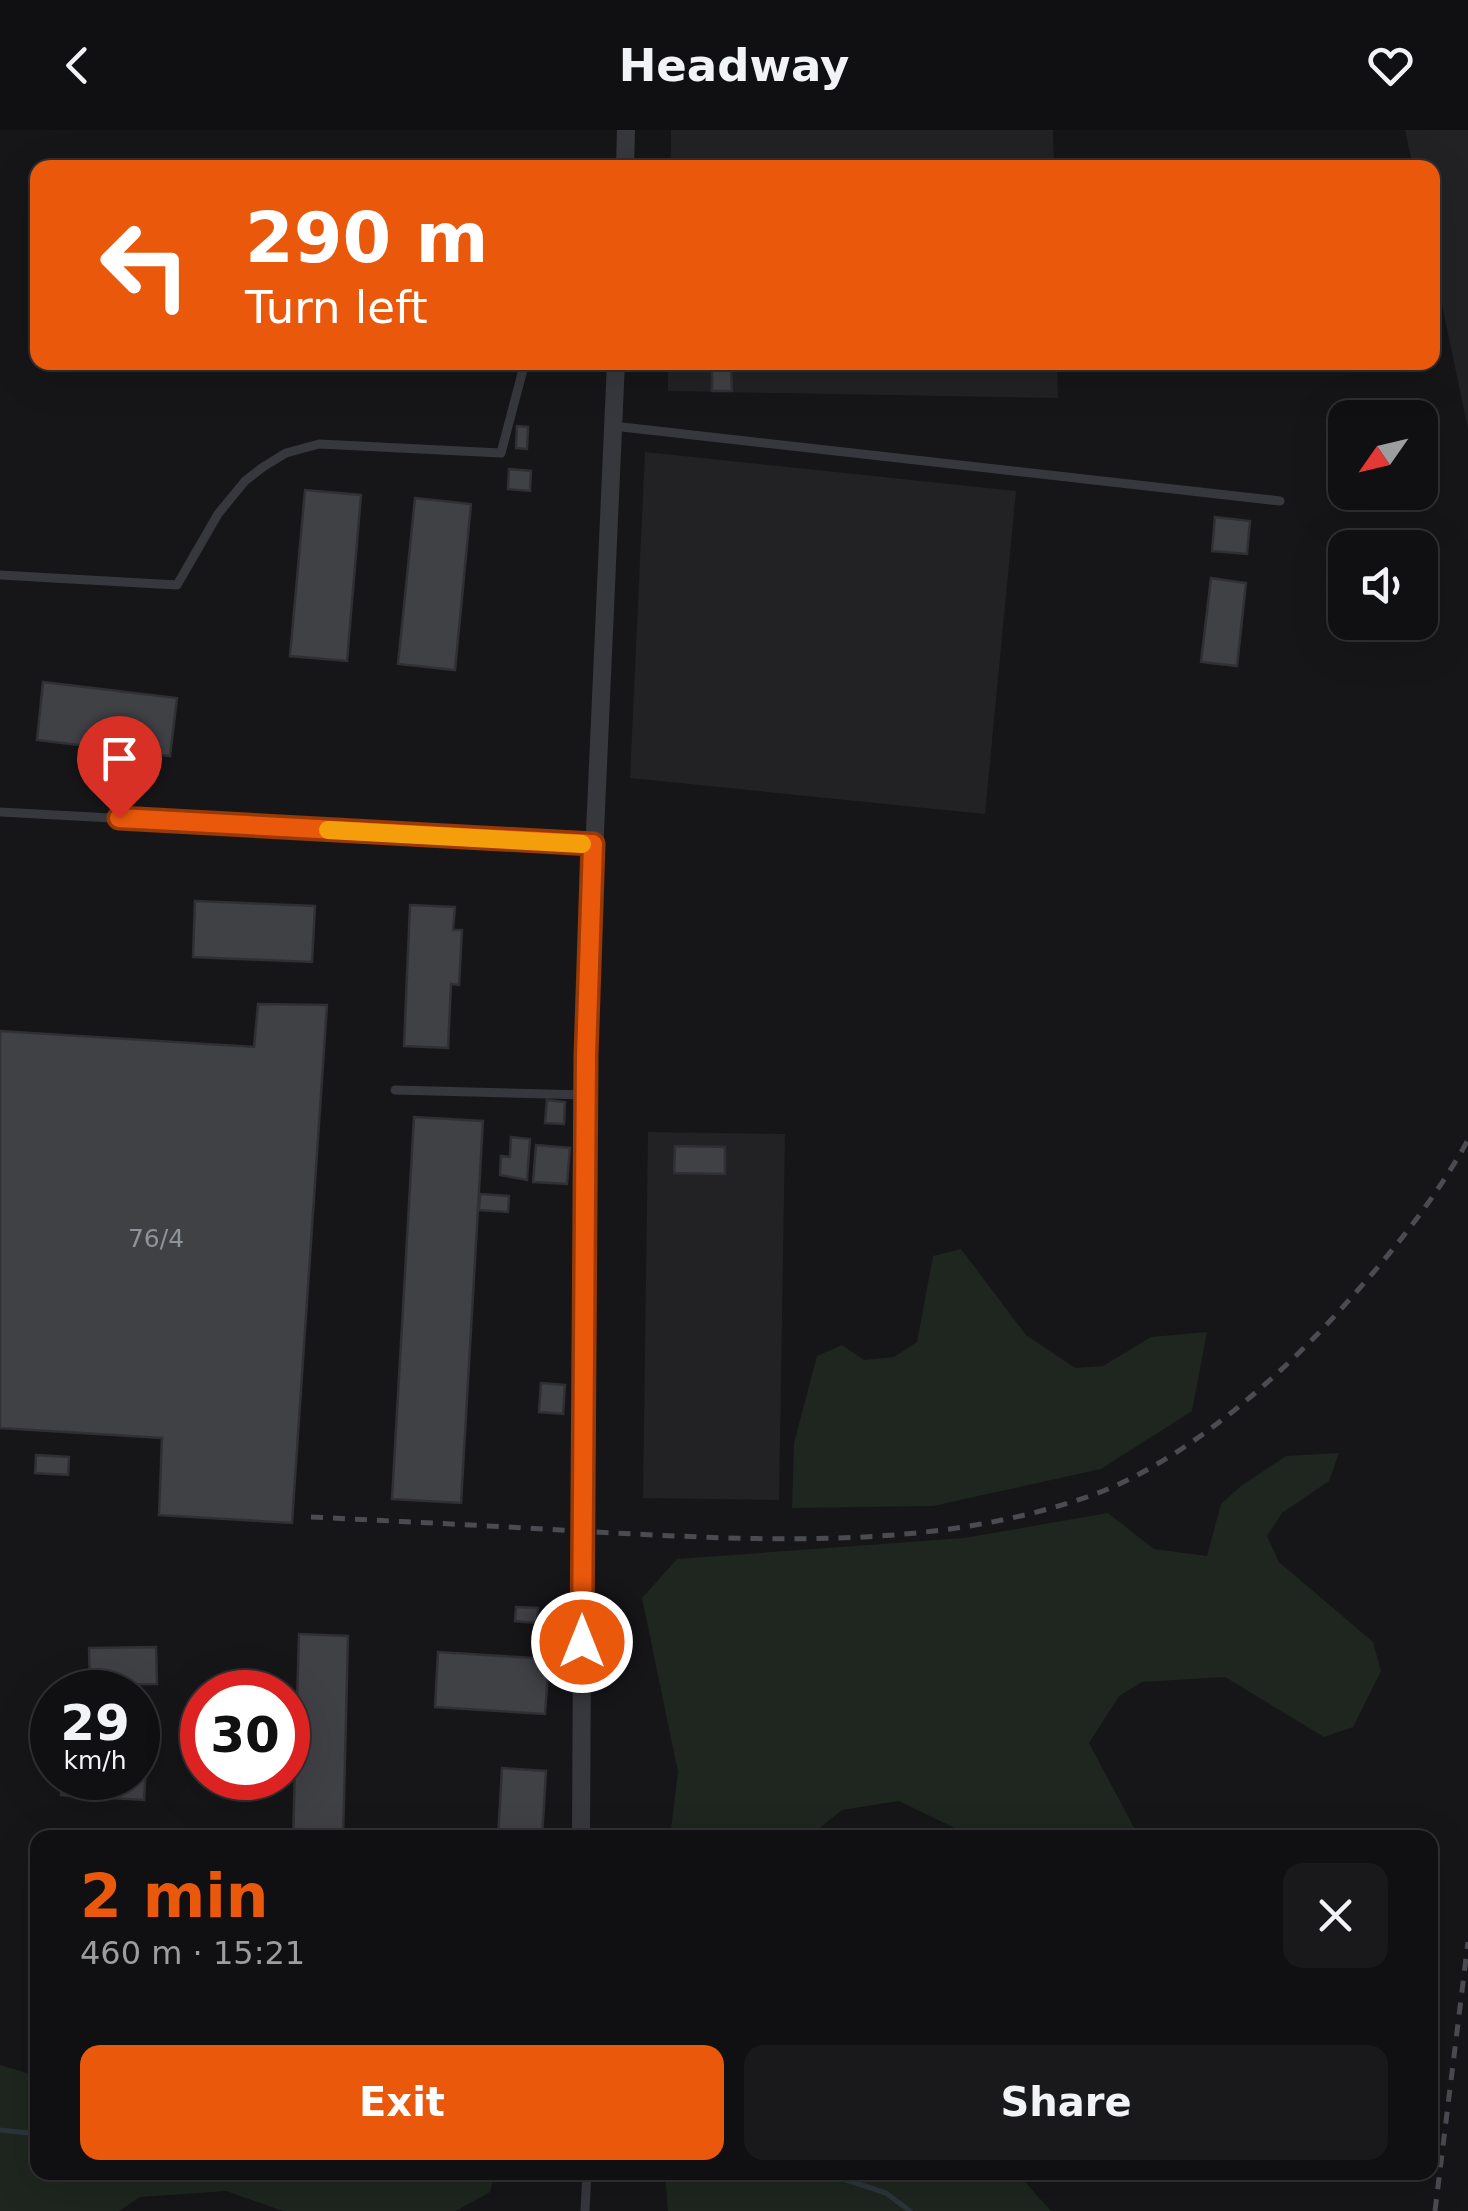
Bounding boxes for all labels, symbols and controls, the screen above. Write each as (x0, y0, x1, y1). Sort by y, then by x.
icon: back (50, 38, 105, 93)
icon: heart (1363, 38, 1418, 93)
text: Headway (619, 39, 849, 92)
text: 290 m (245, 197, 488, 279)
icon: left (80, 200, 210, 330)
text: Turn left (245, 281, 428, 334)
north arrow (1328, 400, 1438, 510)
map controls (1328, 400, 1438, 640)
button: sound (1328, 530, 1438, 640)
pin (77, 716, 162, 819)
icon: arrive (92, 731, 147, 786)
house number: 76/4 (128, 1224, 184, 1253)
position arrow (530, 1590, 634, 1694)
speed limit sign: 30 (180, 1670, 310, 1800)
text: 29 (60, 1694, 130, 1752)
text: km/h (63, 1746, 127, 1775)
text: 2 min (80, 1861, 268, 1931)
button: close (1283, 1863, 1388, 1968)
text: 460 m · 15:21 (80, 1934, 305, 1972)
button: Exit (80, 2045, 724, 2160)
button: Share (744, 2045, 1388, 2160)

